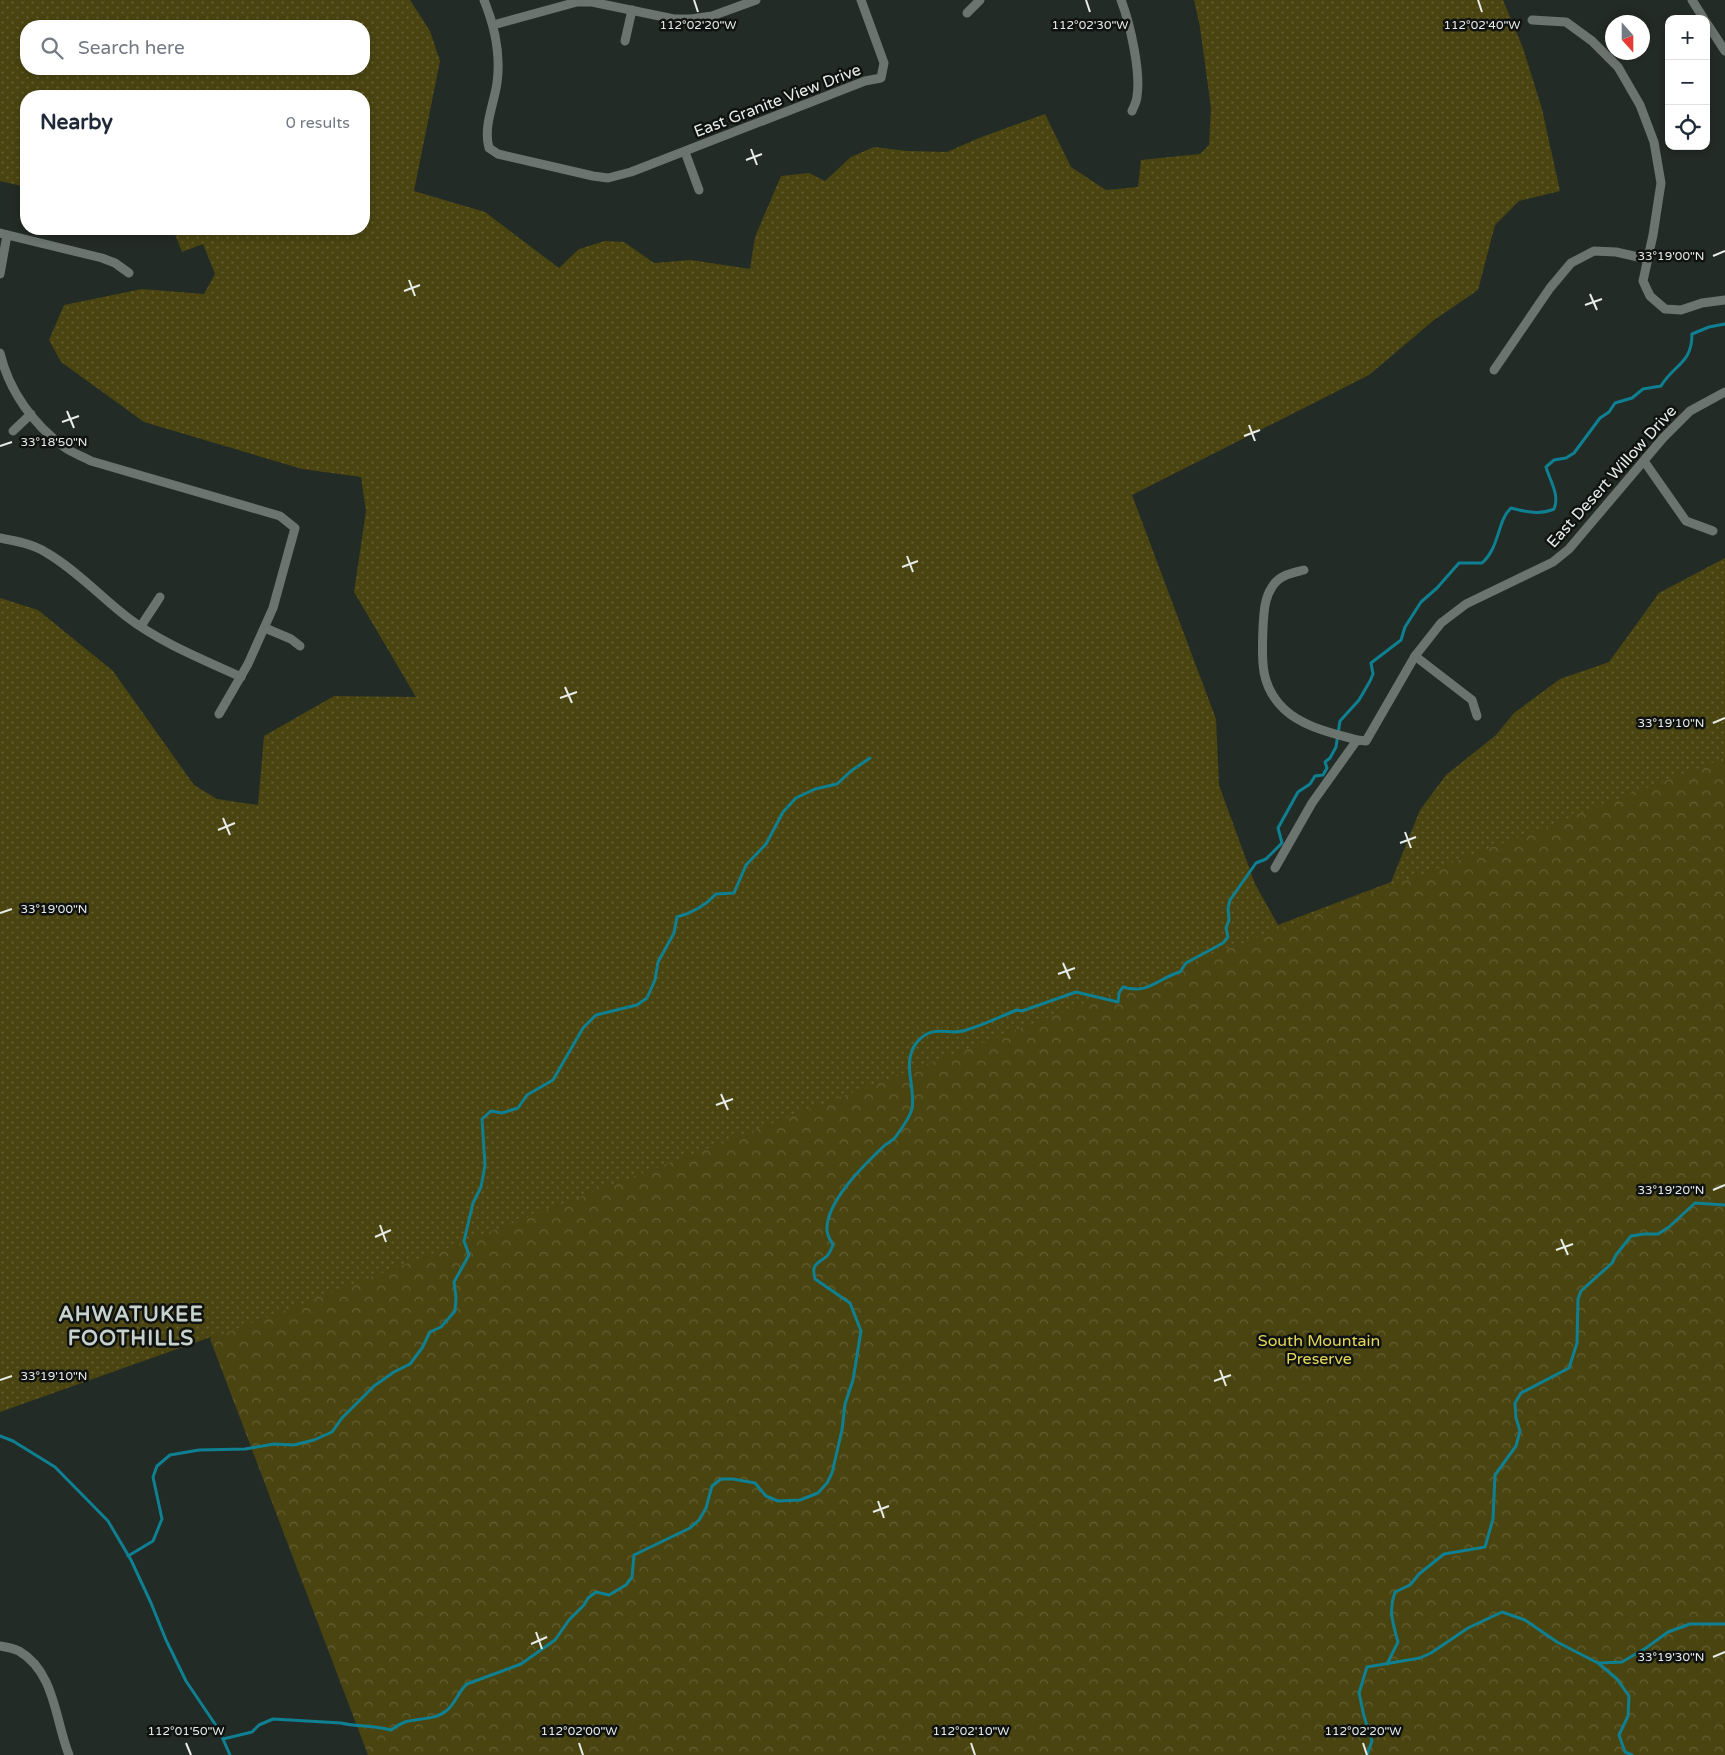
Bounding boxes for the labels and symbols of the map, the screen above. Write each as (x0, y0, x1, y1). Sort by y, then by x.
north arrow (1605, 15, 1650, 60)
text: 112°02'20"W (659, 18, 737, 32)
text: 112°02'30"W (1051, 18, 1129, 32)
text: 112°02'40"W (1443, 18, 1521, 32)
street label: East Granite View Drive (691, 60, 864, 142)
text: 33°19'00"N (1638, 249, 1705, 263)
street label: East Desert Willow Drive (1543, 401, 1681, 552)
text: 33°18'50"N (21, 435, 88, 449)
text: 33°19'10"N (1638, 716, 1705, 730)
text: 33°19'00"N (21, 902, 88, 916)
text: 33°19'20"N (1638, 1183, 1705, 1197)
district label: AHWATUKEE FOOTHILLS (58, 1302, 204, 1351)
park label: South Mountain Preserve (1258, 1331, 1380, 1369)
text: 33°19'10"N (21, 1369, 88, 1383)
text: 33°19'30"N (1638, 1650, 1705, 1664)
text: 112°01'50"W (147, 1724, 225, 1738)
text: 112°02'00"W (540, 1724, 618, 1738)
text: 112°02'10"W (932, 1724, 1010, 1738)
text: 112°02'20"W (1324, 1724, 1402, 1738)

